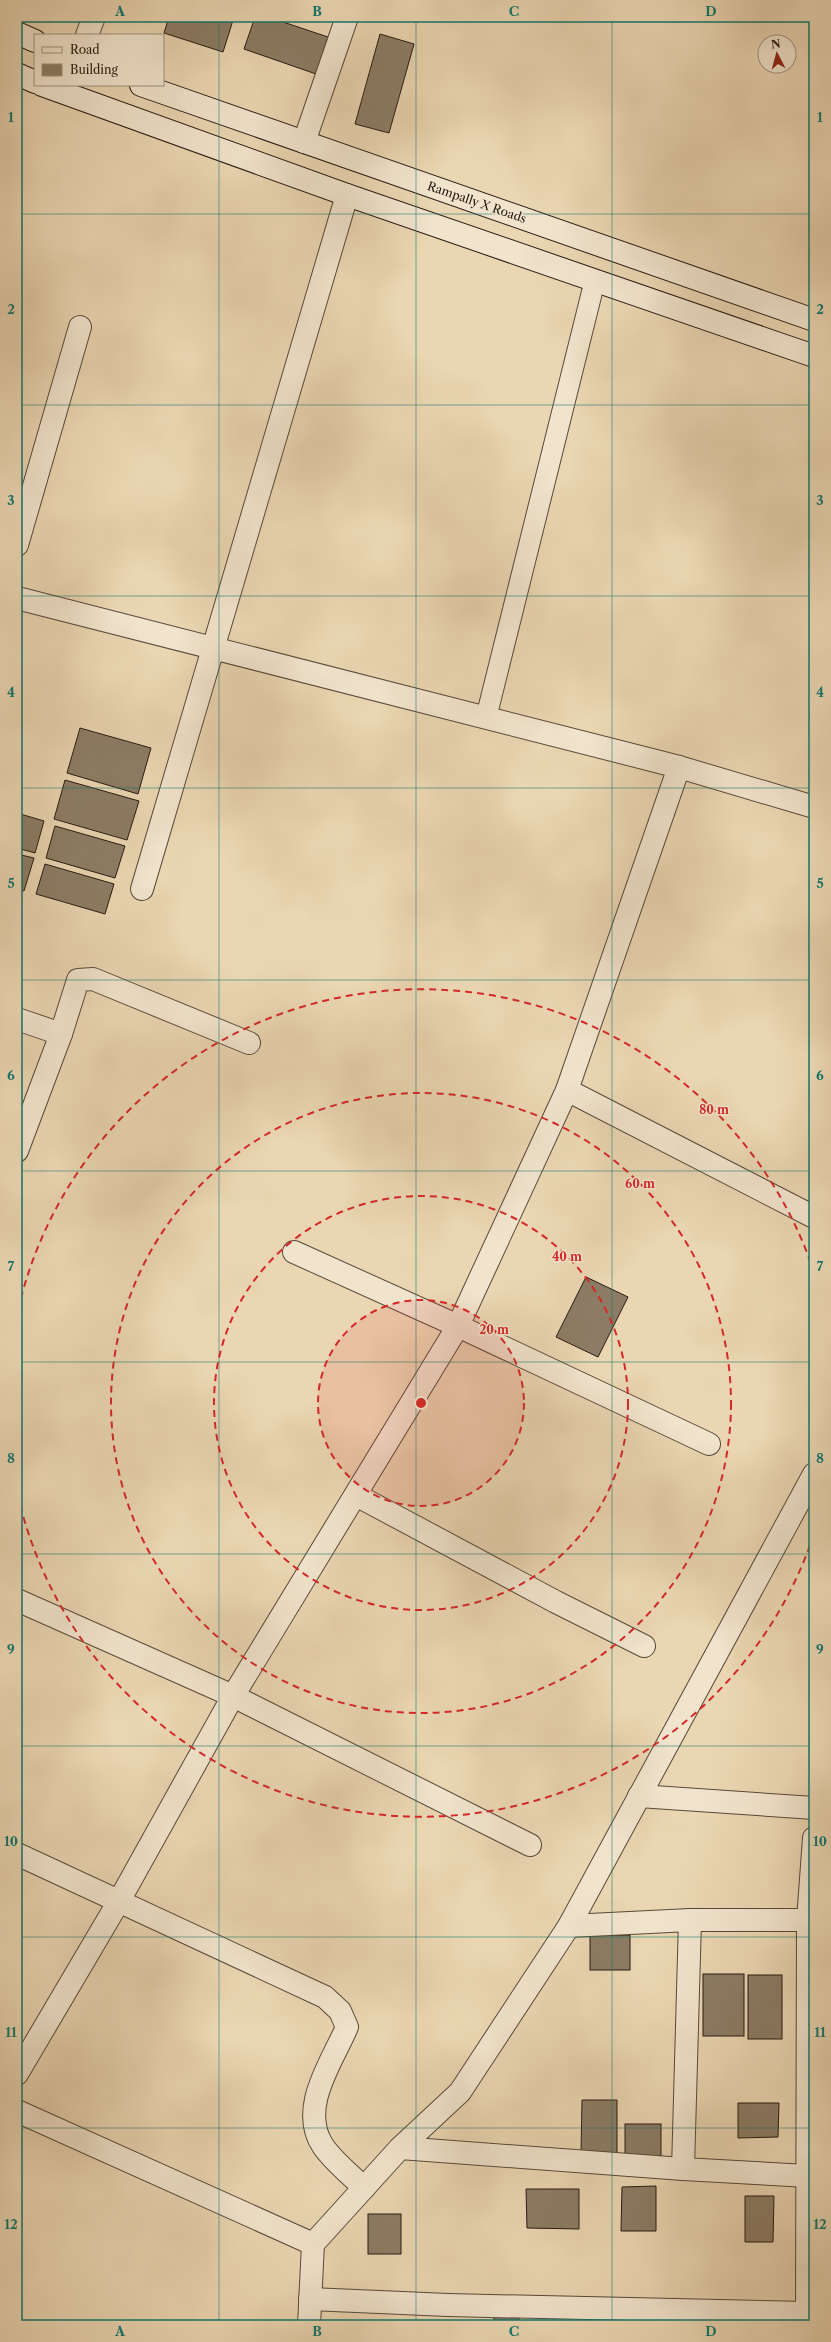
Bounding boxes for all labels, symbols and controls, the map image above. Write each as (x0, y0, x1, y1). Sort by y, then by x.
text: A (114, 3, 126, 19)
text: B (312, 3, 322, 19)
text: C (509, 3, 519, 19)
text: D (705, 3, 717, 19)
legend (34, 34, 164, 86)
north arrow (757, 34, 797, 74)
text: N (770, 37, 782, 52)
text: Road (70, 42, 100, 57)
text: Building (70, 62, 118, 77)
text: 1 (8, 109, 14, 125)
text: 1 (817, 109, 823, 125)
street label: Rampally X Roads (426, 178, 528, 226)
text: 2 (7, 301, 15, 317)
text: 2 (816, 301, 824, 317)
text: 3 (7, 492, 15, 508)
text: 3 (816, 492, 824, 508)
text: 4 (7, 684, 15, 700)
text: 4 (816, 684, 824, 700)
text: 5 (7, 875, 15, 891)
text: 5 (816, 875, 824, 891)
text: 6 (7, 1067, 15, 1083)
text: 6 (816, 1067, 824, 1083)
text: 80 m (699, 1102, 729, 1117)
text: 60 m (625, 1176, 655, 1191)
text: 40 m (552, 1249, 582, 1264)
text: 7 (8, 1258, 15, 1274)
text: 7 (817, 1258, 824, 1274)
text: 20 m (479, 1322, 509, 1337)
centre of rings (414, 1396, 428, 1410)
text: 8 (7, 1450, 15, 1466)
text: 8 (816, 1450, 824, 1466)
text: 9 (7, 1641, 15, 1657)
text: 9 (816, 1641, 824, 1657)
text: 10 (4, 1833, 18, 1849)
text: 10 (813, 1833, 827, 1849)
text: 11 (5, 2024, 17, 2040)
text: 11 (814, 2024, 826, 2040)
text: 12 (4, 2216, 18, 2232)
text: 12 (813, 2216, 827, 2232)
text: A (114, 2323, 126, 2339)
text: B (312, 2323, 322, 2339)
text: C (509, 2323, 519, 2339)
text: D (705, 2323, 717, 2339)

